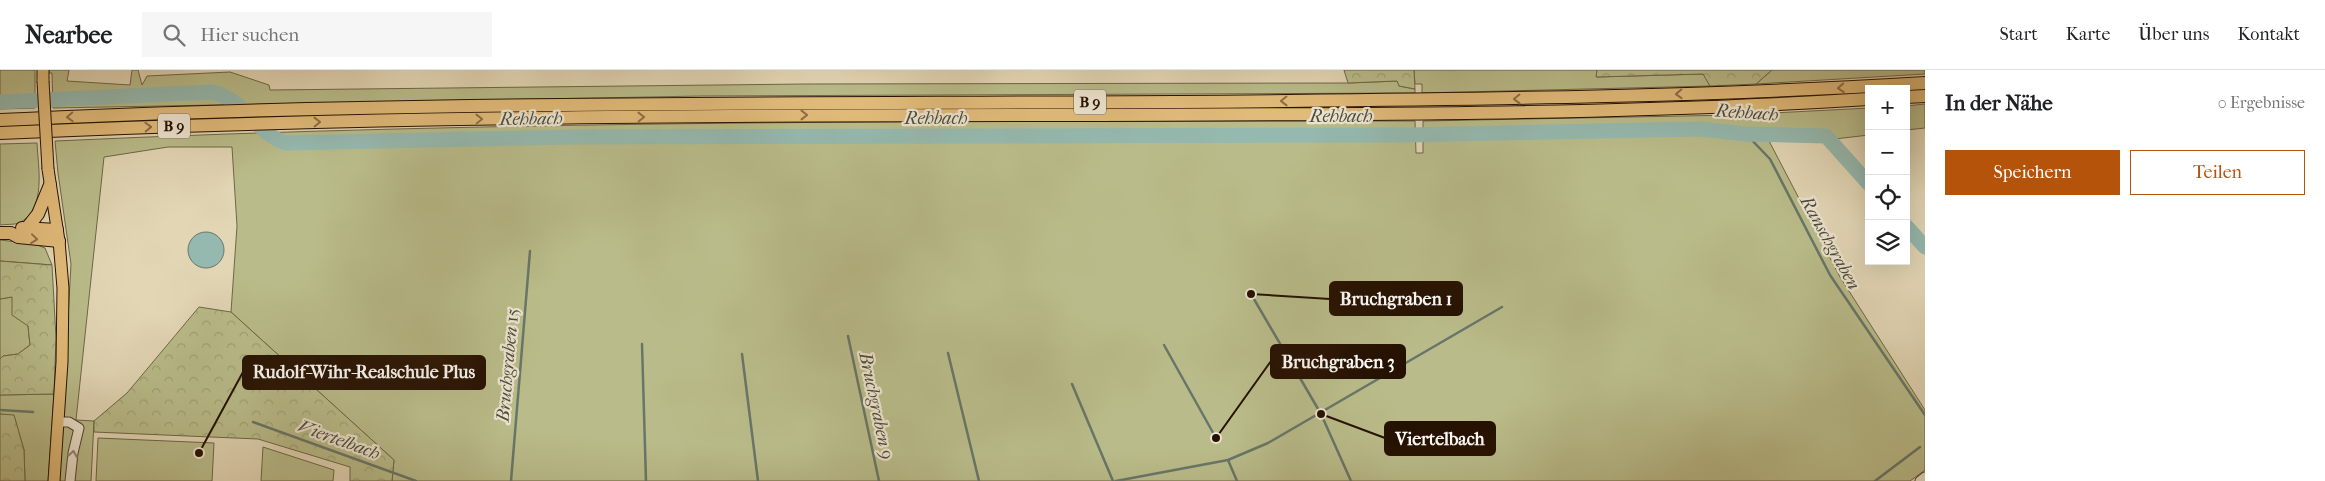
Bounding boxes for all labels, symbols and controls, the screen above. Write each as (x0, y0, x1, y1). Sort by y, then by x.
search box (142, 12, 492, 57)
text: Nearbee (25, 21, 112, 49)
icon: search (160, 21, 188, 49)
text: Hier suchen (200, 24, 299, 46)
text: Start (1999, 24, 2038, 45)
text: Karte (2066, 24, 2110, 45)
text: Über uns (2138, 24, 2209, 45)
text: Kontakt (2237, 24, 2300, 45)
one-way arrow (1837, 83, 1845, 94)
map controls (1865, 85, 1910, 265)
button: + (1865, 85, 1910, 130)
one-way arrow (1675, 89, 1683, 100)
road number: B 9 (1074, 90, 1106, 114)
text: In der Nähe (1945, 91, 2053, 115)
text: 0 Ergebnisse (2218, 93, 2305, 112)
one-way arrow (1512, 94, 1520, 104)
one-way arrow (1280, 96, 1288, 106)
water label: Rehbach (1714, 100, 1779, 126)
water label: Rehbach (1308, 106, 1373, 127)
water label: Rehbach (498, 108, 563, 130)
water label: Rehbach (903, 108, 968, 129)
one-way arrow (800, 110, 808, 120)
one-way arrow (66, 111, 74, 122)
one-way arrow (638, 112, 646, 122)
road number: B 9 (158, 114, 190, 138)
one-way arrow (476, 114, 483, 124)
one-way arrow (313, 117, 321, 127)
one-way arrow (145, 122, 153, 132)
button: − (1865, 130, 1910, 175)
button: Speichern (1945, 150, 2120, 195)
button: Teilen (2130, 150, 2305, 195)
button: locate (1865, 175, 1910, 220)
water label: Ranschgraben (1795, 192, 1864, 293)
button: layers (1865, 220, 1910, 265)
one-way arrow (31, 233, 39, 244)
callout: Bruchgraben 1 (1330, 282, 1462, 315)
text: Bruchgraben 1 (1340, 289, 1452, 310)
water label: Bruchgraben 15 (492, 307, 523, 424)
callout: Bruchgraben 3 (1271, 345, 1405, 378)
water label: Bruchgraben 9 (854, 350, 898, 461)
text: Bruchgraben 3 (1281, 352, 1395, 373)
callout: Rudolf-Wihr-Realschule Plus (243, 356, 485, 389)
text: Rudolf-Wihr-Realschule Plus (253, 362, 476, 383)
water label: Viertelbach (295, 416, 383, 464)
callout: Viertelbach (1385, 422, 1495, 455)
text: Viertelbach (1394, 429, 1486, 450)
one-way arrow (68, 450, 78, 458)

